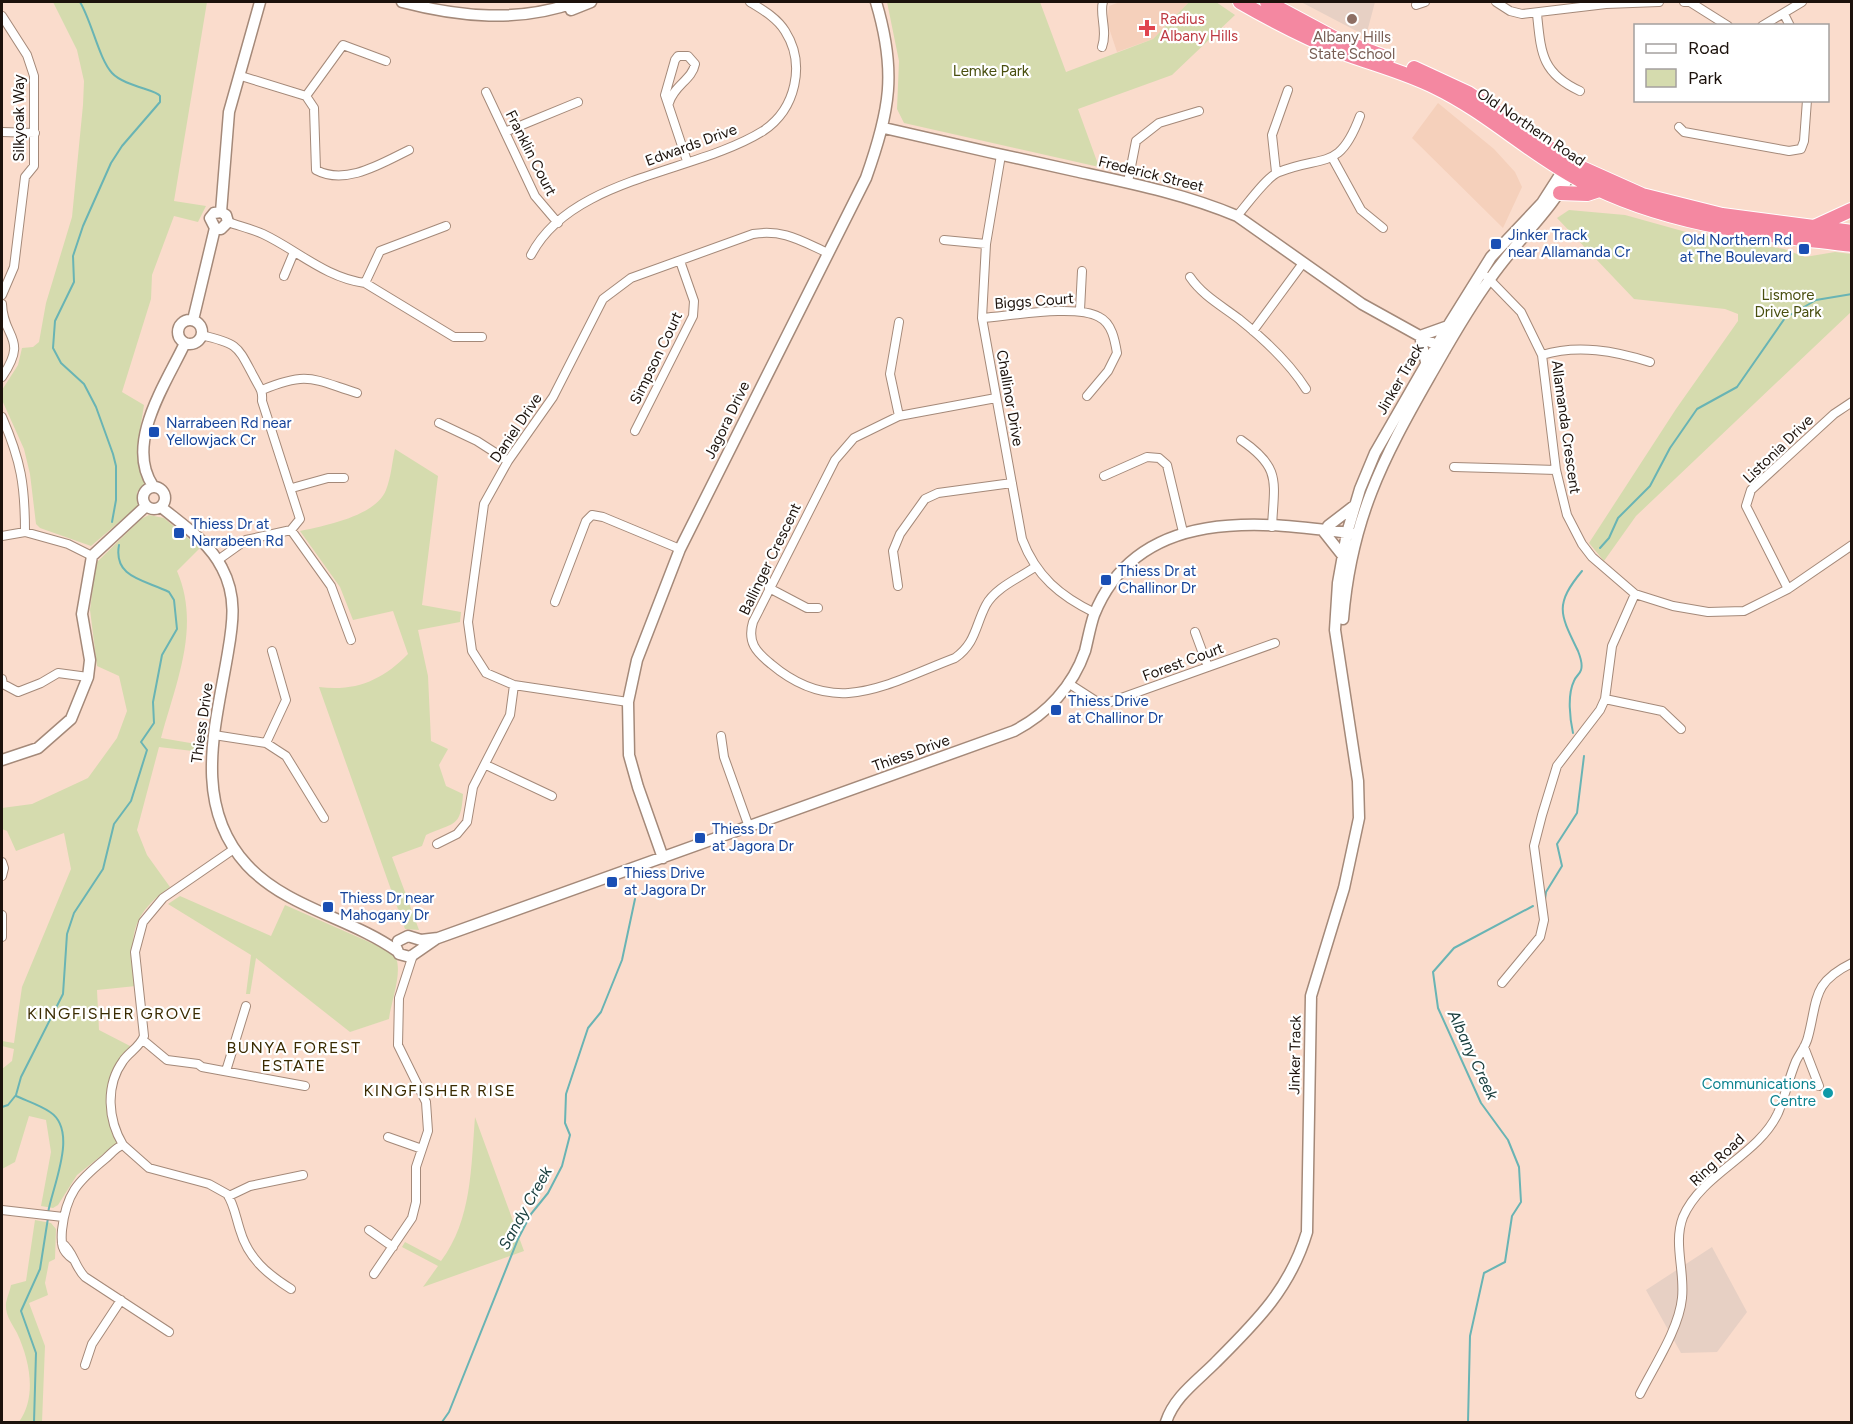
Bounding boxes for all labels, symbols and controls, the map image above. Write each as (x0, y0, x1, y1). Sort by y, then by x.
place label: Radius Albany Hills (1160, 10, 1238, 45)
marker: Albany Hills State School (1345, 12, 1359, 26)
marker: Radius Albany Hills (1138, 19, 1156, 37)
legend (1634, 24, 1829, 102)
place label: Albany Hills State School (1309, 28, 1395, 63)
text: Road (1688, 37, 1729, 59)
park label: Lemke Park (953, 62, 1030, 80)
text: Park (1688, 67, 1723, 89)
street label: Silkyoak Way (10, 74, 28, 162)
street label: Old Northern Road (1473, 84, 1589, 170)
street label: Franklin Court (502, 107, 560, 199)
street label: Edwards Drive (643, 120, 739, 170)
street label: Frederick Street (1096, 152, 1206, 196)
place label: Jinker Track near Allamanda Cr (1508, 226, 1630, 261)
place label: Old Northern Rd at The Boulevard (1680, 231, 1792, 266)
marker: Jinker Track near Allamanda Cr (1489, 237, 1503, 251)
marker: Old Northern Rd at The Boulevard (1797, 242, 1811, 256)
park label: Lismore Drive Park (1755, 286, 1822, 321)
street label: Biggs Court (994, 289, 1075, 313)
street label: Simpson Court (626, 309, 686, 407)
street label: Jinker Track (1372, 340, 1428, 418)
street label: Challinor Drive (993, 348, 1027, 448)
street label: Allamanda Crescent (1548, 359, 1584, 495)
street label: Jagora Drive (700, 378, 754, 462)
street label: Daniel Drive (486, 390, 546, 466)
street label: Listonia Drive (1739, 411, 1817, 487)
place label: Narrabeen Rd near Yellowjack Cr (166, 414, 291, 449)
marker: Narrabeen Rd near Yellowjack Cr (147, 425, 161, 439)
street label: Ballinger Crescent (735, 500, 805, 618)
place label: Thiess Dr at Narrabeen Rd (191, 515, 283, 550)
marker: Thiess Dr at Narrabeen Rd (172, 526, 186, 540)
place label: Thiess Dr at Challinor Dr (1118, 562, 1197, 597)
marker: Thiess Dr at Challinor Dr (1099, 573, 1113, 587)
street label: Forest Court (1140, 639, 1226, 685)
street label: Thiess Drive (187, 682, 217, 764)
place label: Thiess Drive at Challinor Dr (1068, 692, 1163, 727)
marker: Thiess Drive at Challinor Dr (1049, 703, 1063, 717)
street label: Thiess Drive (870, 731, 952, 775)
place label: Thiess Dr at Jagora Dr (712, 820, 794, 855)
marker: Thiess Dr at Jagora Dr (693, 831, 707, 845)
place label: Thiess Drive at Jagora Dr (624, 864, 706, 899)
marker: Thiess Drive at Jagora Dr (605, 875, 619, 889)
place label: Thiess Dr near Mahogany Dr (340, 889, 434, 924)
marker: Thiess Dr near Mahogany Dr (321, 900, 335, 914)
district label: KINGFISHER GROVE (27, 1004, 203, 1023)
water label: Albany Creek (1444, 1006, 1503, 1104)
street label: Jinker Track (1285, 1014, 1305, 1095)
district label: BUNYA FOREST ESTATE (226, 1038, 362, 1075)
place label: Communications Centre (1702, 1075, 1816, 1110)
district label: KINGFISHER RISE (363, 1081, 517, 1100)
marker: Communications Centre (1821, 1086, 1835, 1100)
street label: Ring Road (1686, 1130, 1748, 1190)
water label: Sandy Creek (494, 1162, 556, 1253)

